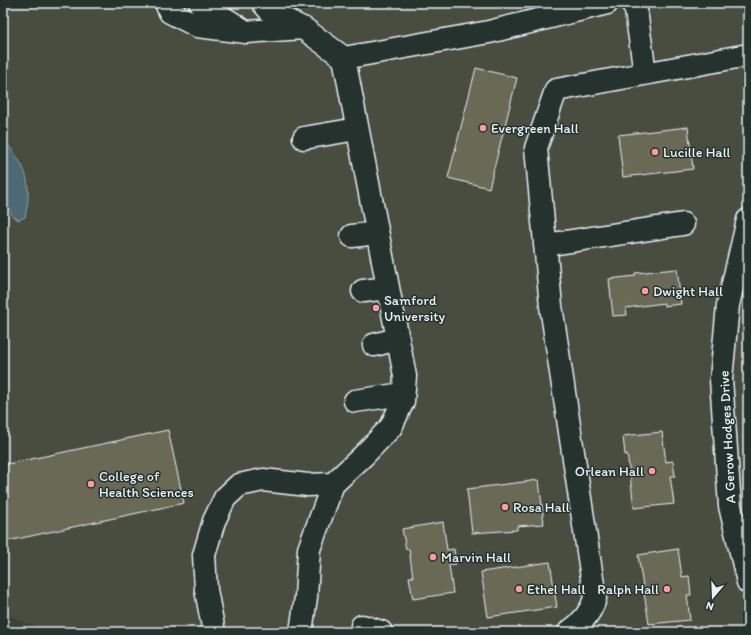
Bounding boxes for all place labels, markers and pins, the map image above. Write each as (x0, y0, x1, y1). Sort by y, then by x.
place label: Evergreen Hall (491, 120, 579, 137)
marker: Evergreen Hall (478, 123, 488, 133)
place label: Lucille Hall (663, 144, 731, 161)
marker: Lucille Hall (650, 147, 660, 157)
place label: Dwight Hall (653, 283, 723, 300)
marker: Dwight Hall (640, 286, 650, 296)
place label: Samford University (384, 292, 445, 325)
marker: Samford University (371, 303, 381, 313)
place label: Orlean Hall (575, 463, 644, 480)
marker: Orlean Hall (647, 466, 657, 476)
place label: College of Health Sciences (99, 468, 194, 501)
marker: College of Health Sciences (86, 479, 96, 489)
place label: Rosa Hall (513, 499, 570, 516)
marker: Rosa Hall (500, 502, 510, 512)
place label: Marvin Hall (441, 549, 511, 566)
marker: Marvin Hall (428, 552, 438, 562)
place label: Ethel Hall (527, 581, 585, 598)
place label: Ralph Hall (597, 581, 659, 598)
marker: Ethel Hall (514, 584, 524, 594)
marker: Ralph Hall (662, 584, 672, 594)

